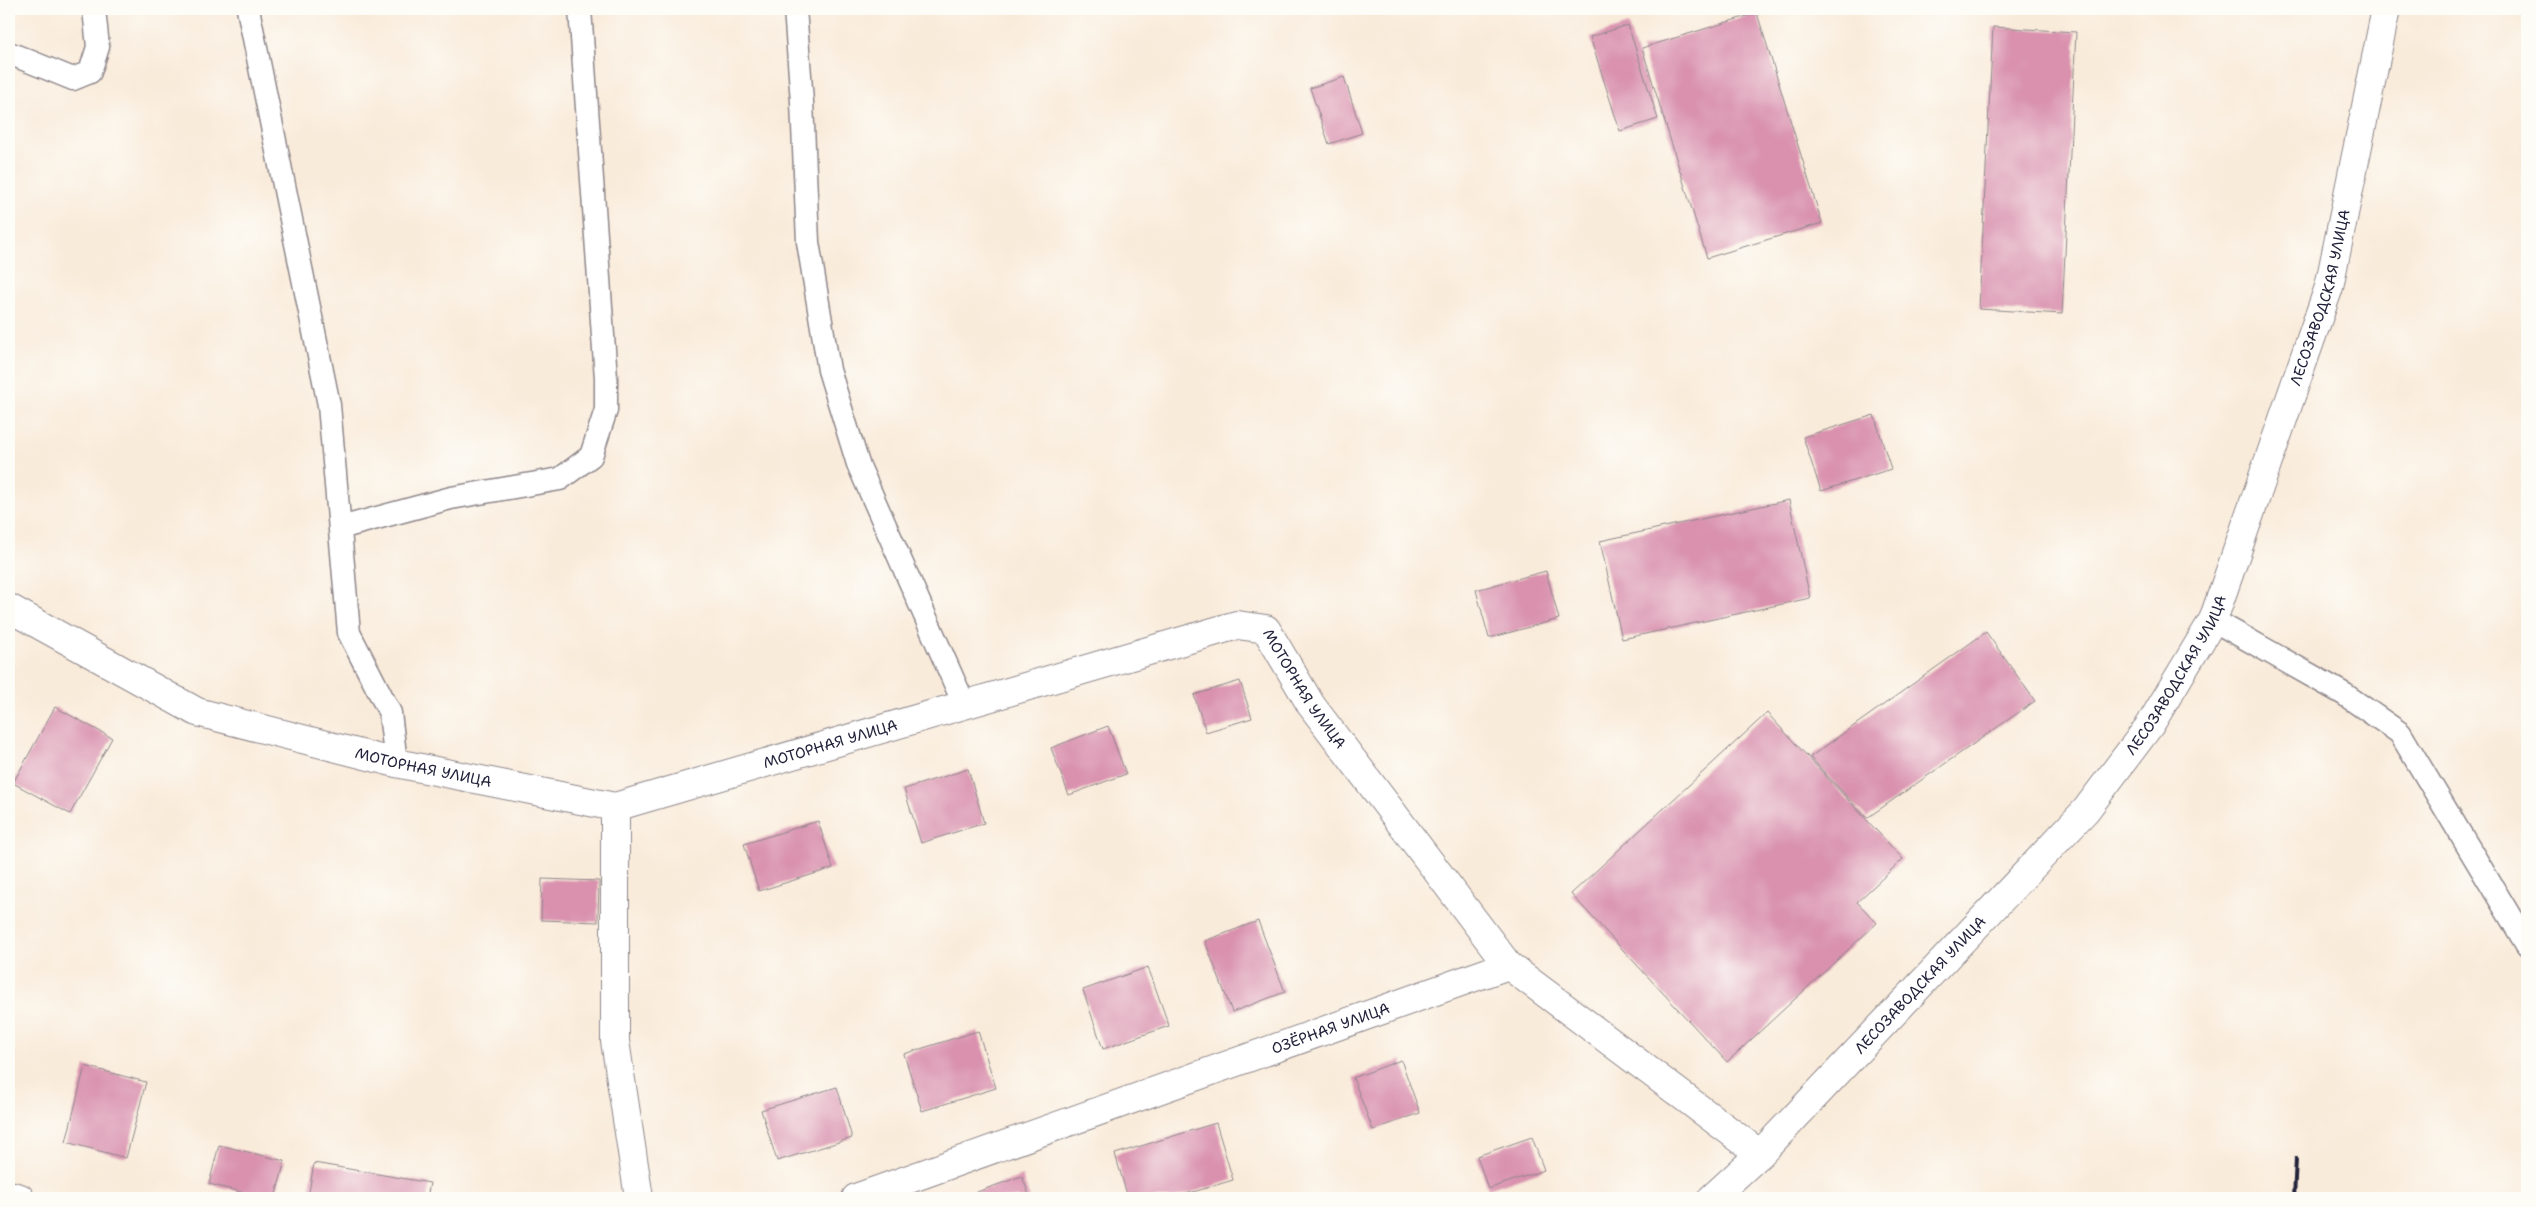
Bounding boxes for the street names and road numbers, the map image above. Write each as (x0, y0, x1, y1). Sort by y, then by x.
street label: ЛЕСОЗАВОДСКАЯ УЛИЦА (2285, 208, 2355, 388)
street label: ЛЕСОЗАВОДСКАЯ УЛИЦА (2121, 592, 2231, 759)
street label: МОТОРНАЯ УЛИЦА (1258, 625, 1351, 753)
street label: МОТОРНАЯ УЛИЦА (761, 715, 900, 773)
street label: МОТОРНАЯ УЛИЦА (353, 743, 493, 792)
street label: ЛЕСОЗАВОДСКАЯ УЛИЦА (1850, 912, 1990, 1058)
street label: ОЗЁРНАЯ УЛИЦА (1269, 998, 1393, 1059)

